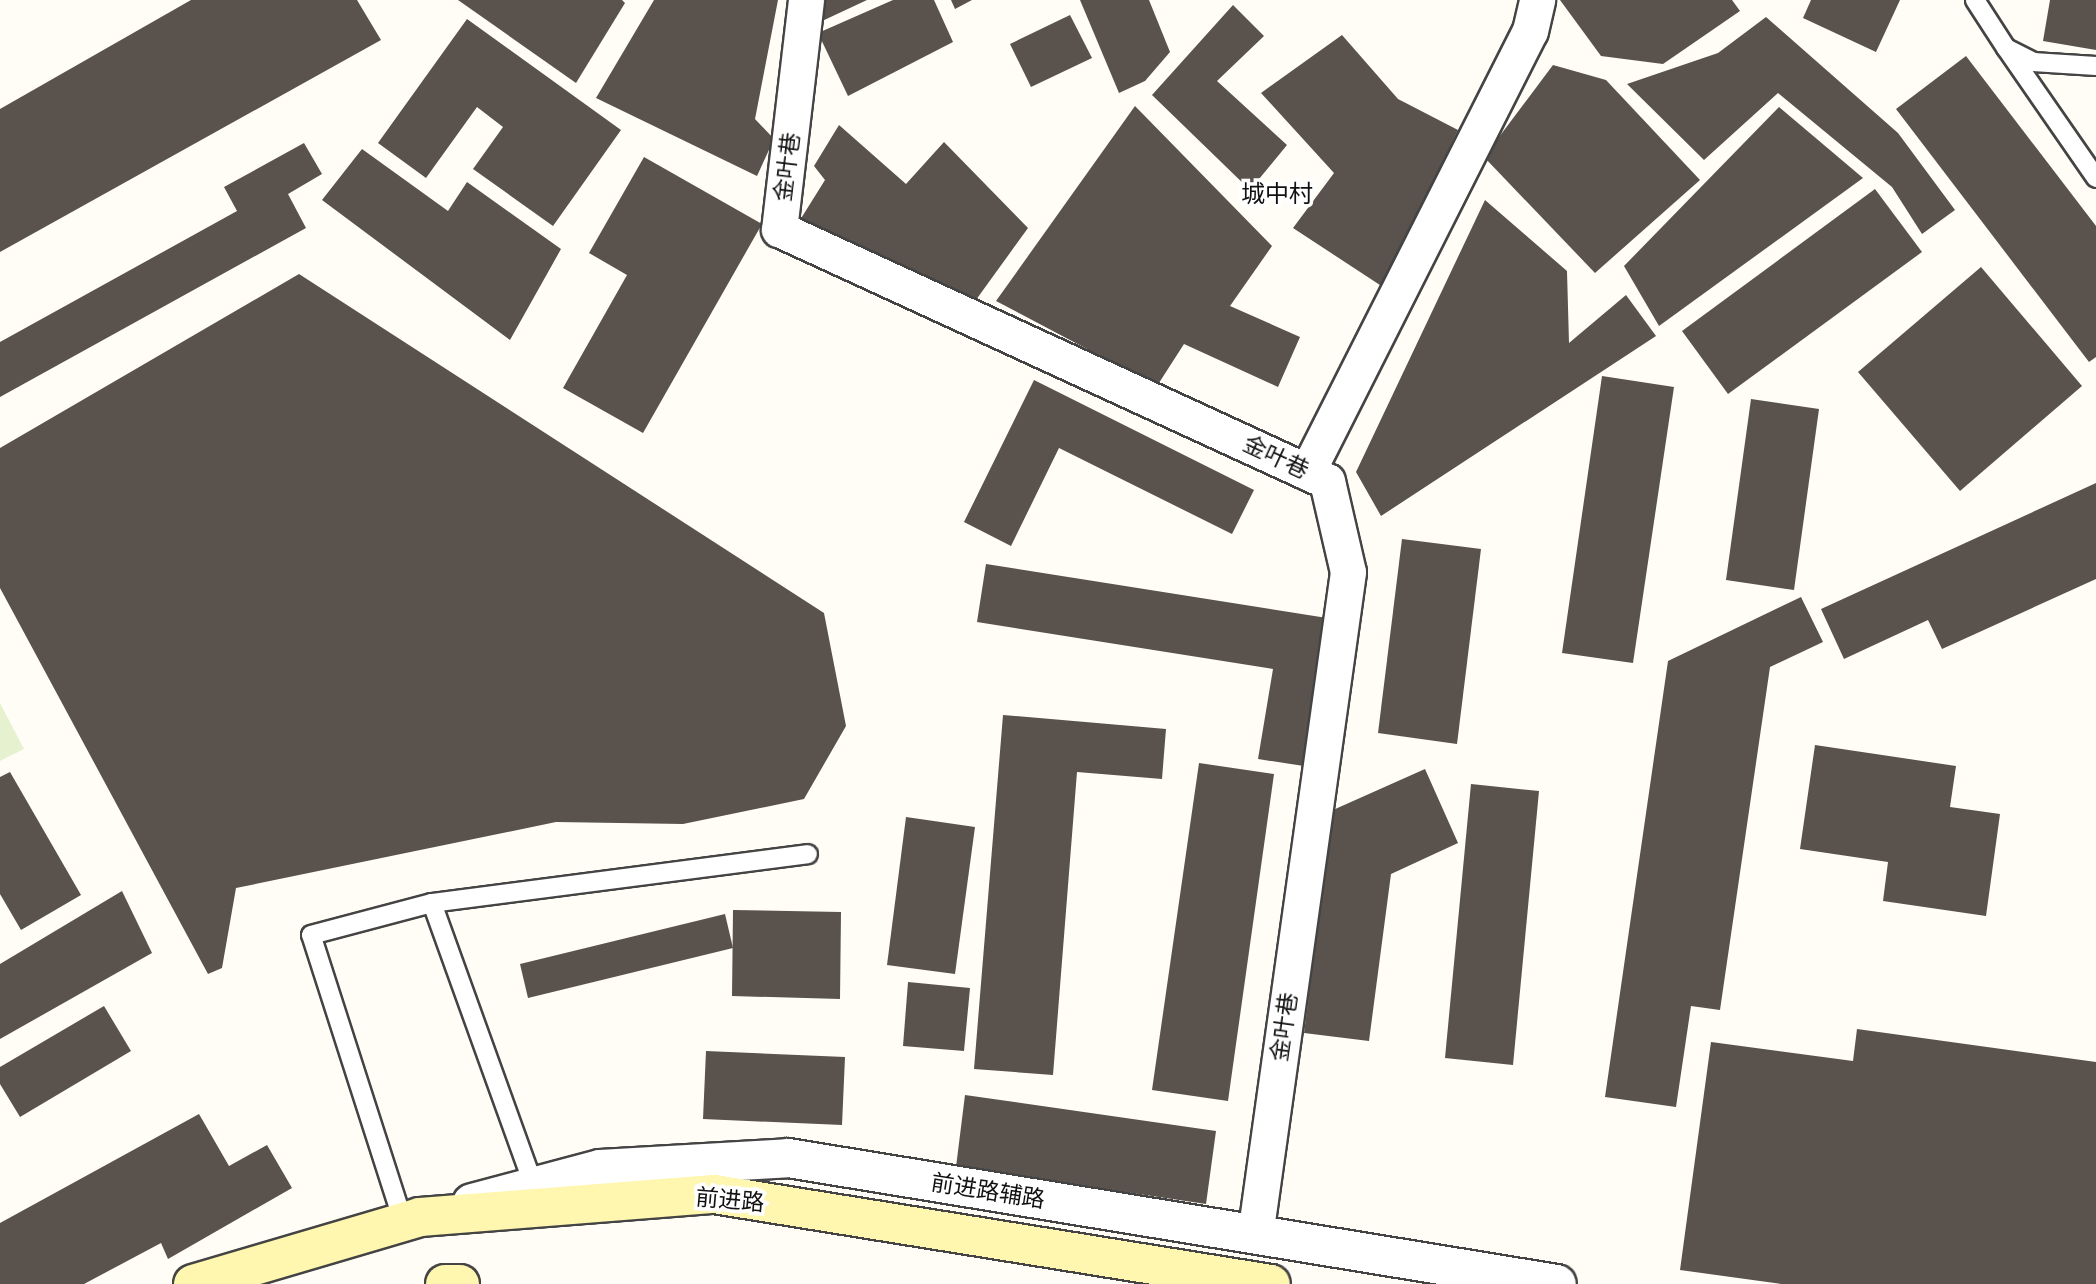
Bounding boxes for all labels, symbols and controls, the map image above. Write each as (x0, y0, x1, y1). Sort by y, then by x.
street label: 金叶巷 (769, 131, 805, 203)
district label: 城中村 (1241, 180, 1313, 208)
street label: 金叶巷 (1239, 430, 1313, 484)
street label: 金叶巷 (1266, 991, 1302, 1063)
street label: 前进路辅路 (929, 1168, 1047, 1214)
street label: 前进路 (694, 1183, 766, 1217)

